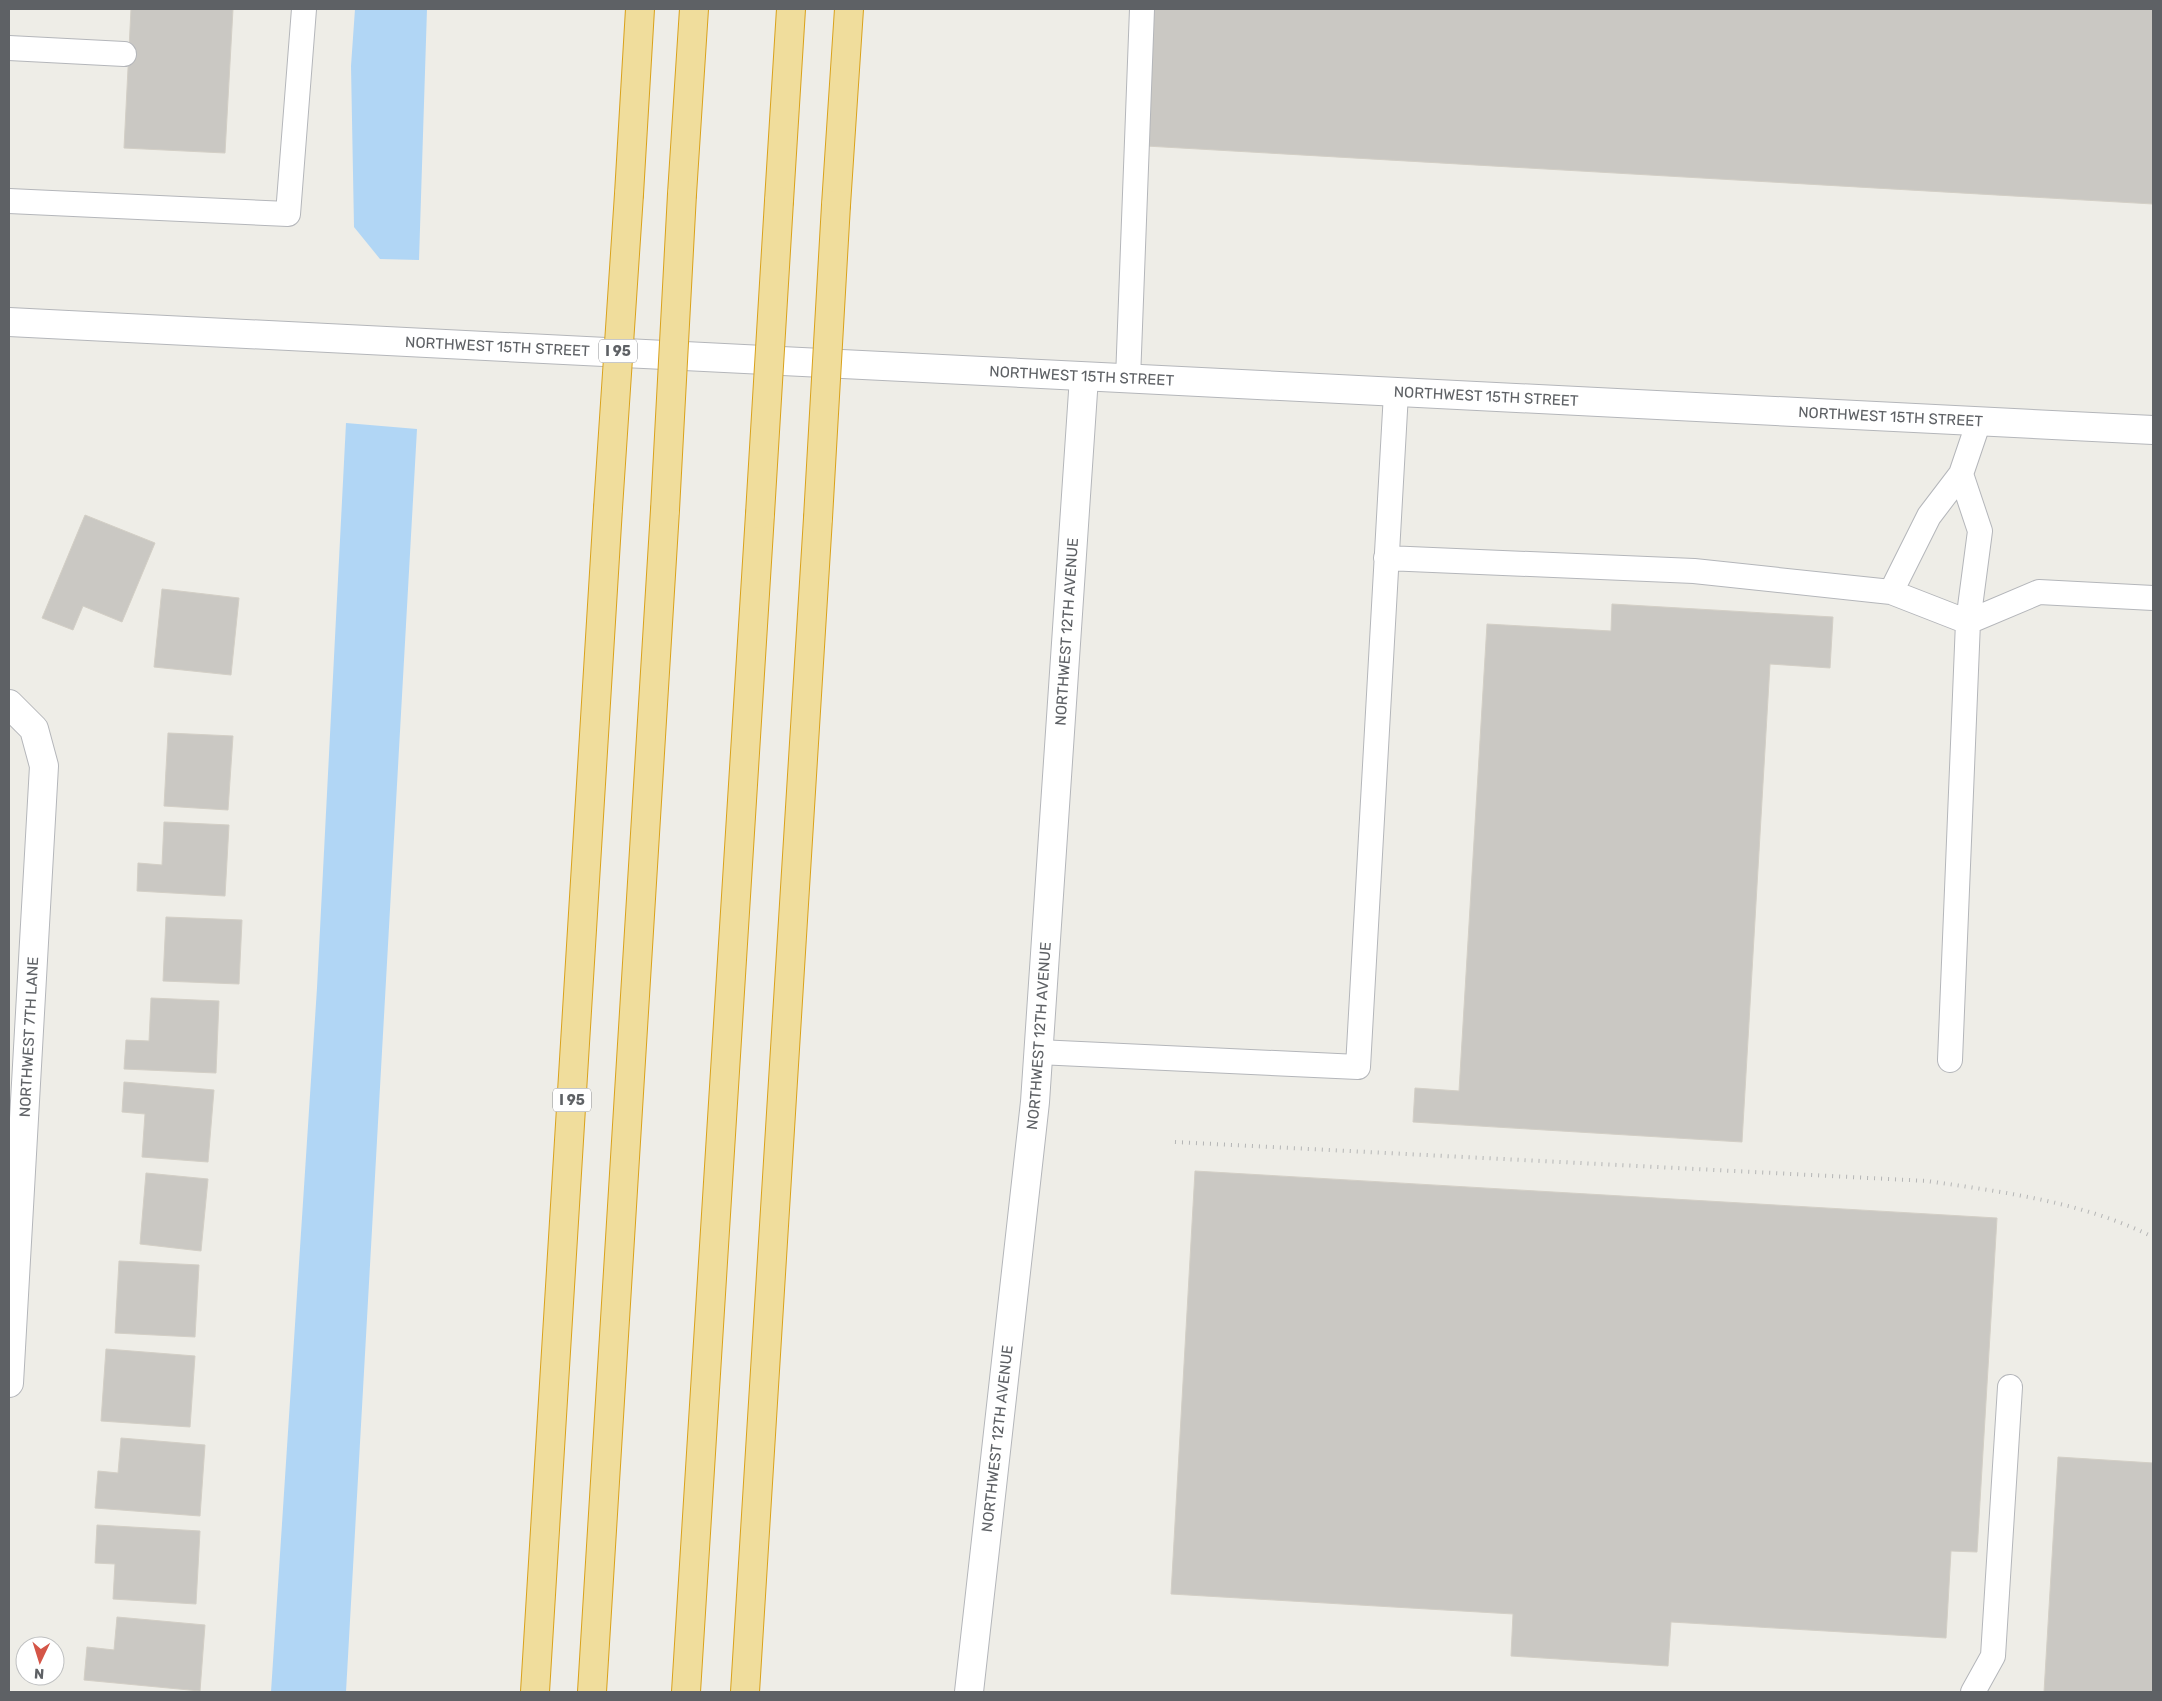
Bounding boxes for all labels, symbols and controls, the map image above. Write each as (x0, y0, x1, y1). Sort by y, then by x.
street label: NORTHWEST 15TH STREET (405, 333, 591, 360)
road number: I 95 (599, 340, 637, 362)
street label: NORTHWEST 15TH STREET (989, 362, 1175, 390)
street label: NORTHWEST 15TH STREET (1393, 383, 1579, 410)
street label: NORTHWEST 15TH STREET (1798, 403, 1984, 430)
street label: NORTHWEST 12TH AVENUE (1051, 537, 1082, 726)
street label: NORTHWEST 12TH AVENUE (1023, 941, 1055, 1131)
street label: NORTHWEST 7TH LANE (16, 956, 42, 1118)
road number: I 95 (553, 1088, 591, 1112)
street label: NORTHWEST 12TH AVENUE (978, 1344, 1017, 1533)
north arrow (15, 1636, 65, 1686)
text: N (34, 1665, 45, 1682)

